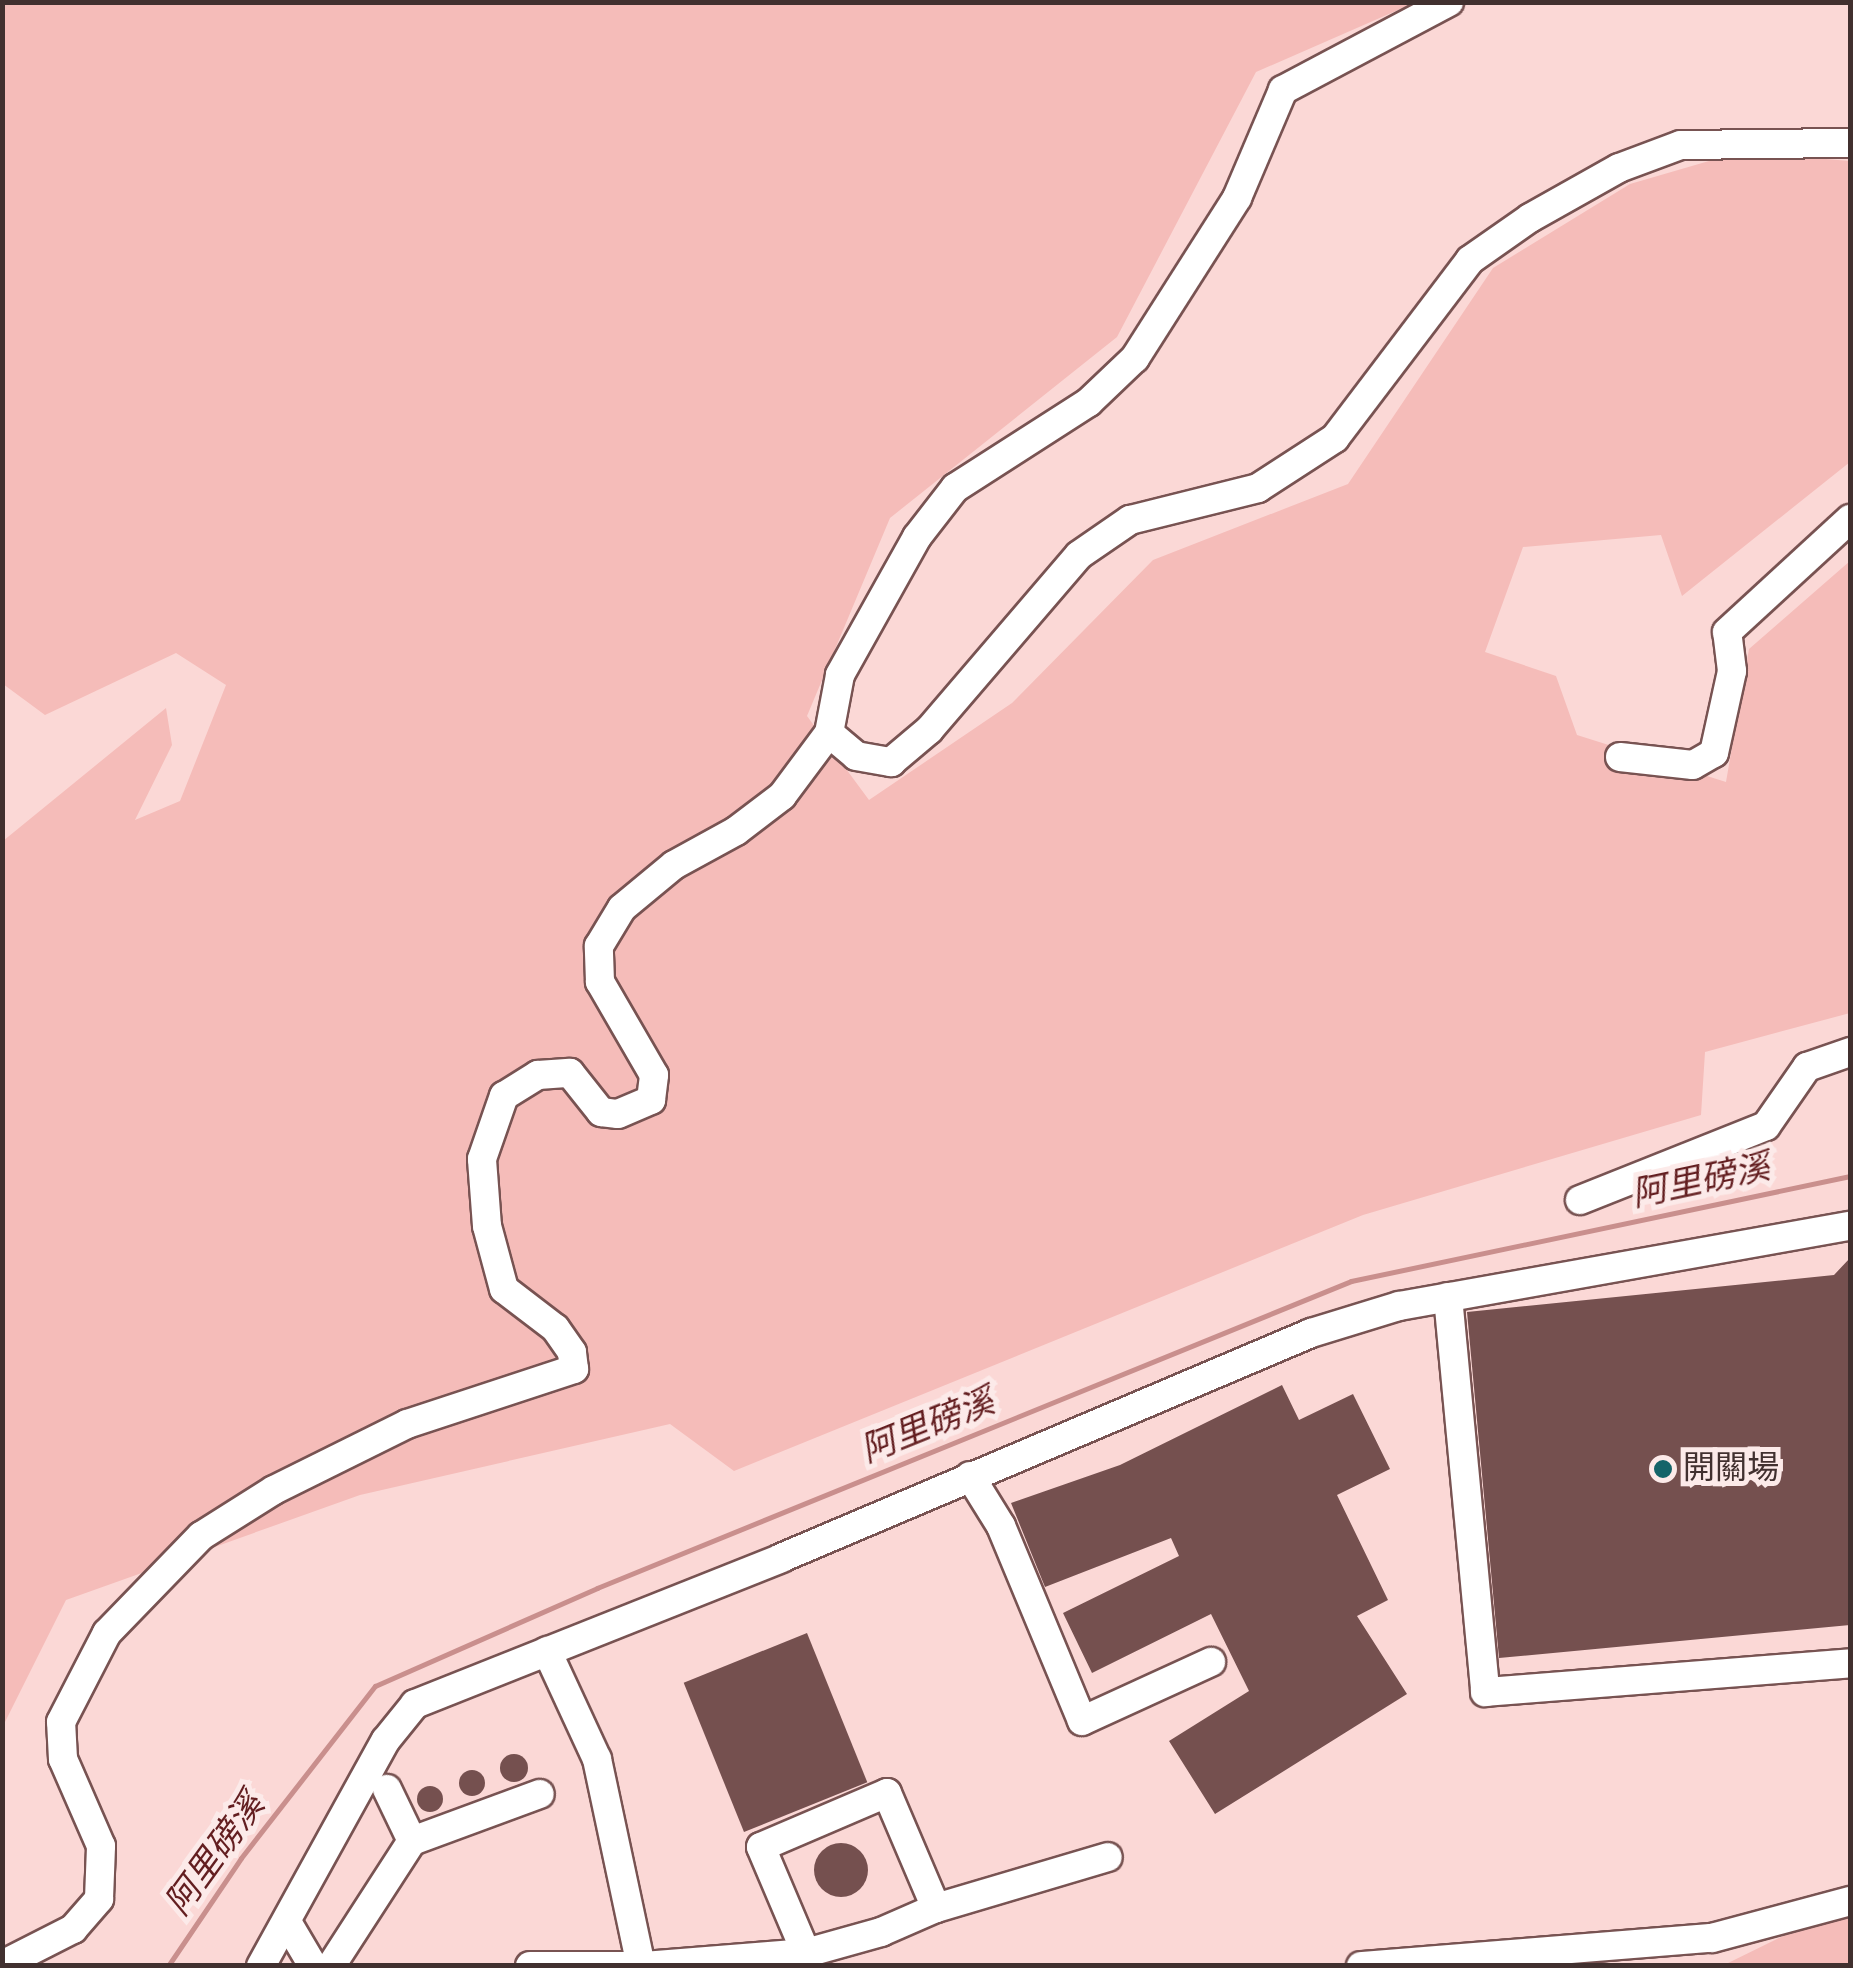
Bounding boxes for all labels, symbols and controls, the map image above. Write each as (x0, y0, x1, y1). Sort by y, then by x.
water label: 阿里磅溪 (1628, 1147, 1774, 1217)
water label: 阿里磅溪 (855, 1381, 1001, 1473)
place label: 開關場 (1683, 1450, 1779, 1488)
marker: 開關場 (1652, 1458, 1674, 1480)
water label: 阿里磅溪 (158, 1786, 274, 1924)

